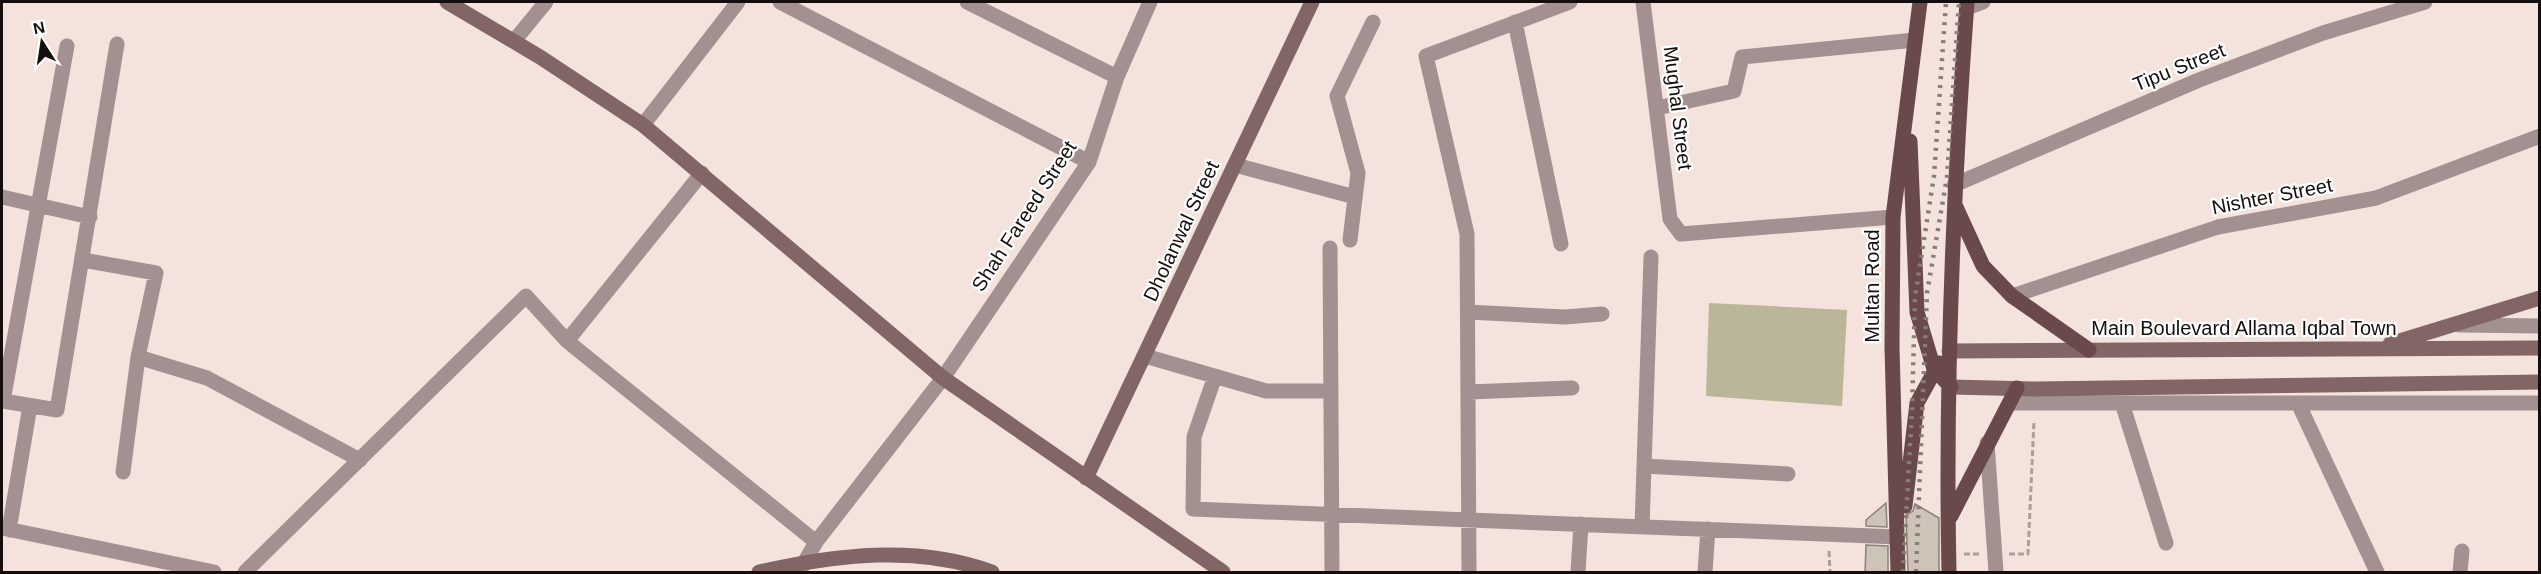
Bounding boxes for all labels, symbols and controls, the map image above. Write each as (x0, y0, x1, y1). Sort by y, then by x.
north arrow (12, 12, 72, 72)
text: N (32, 18, 46, 37)
street label: Tipu Street (2130, 38, 2229, 95)
street label: Mughal Street (1659, 45, 1697, 172)
street label: Shah Fareed Street (967, 136, 1081, 295)
street label: Dholanwal Street (1139, 157, 1223, 305)
street label: Nishter Street (2210, 173, 2335, 218)
street label: Multan Road (1861, 229, 1883, 343)
street label: Main Boulevard Allama Iqbal Town (2091, 317, 2397, 339)

